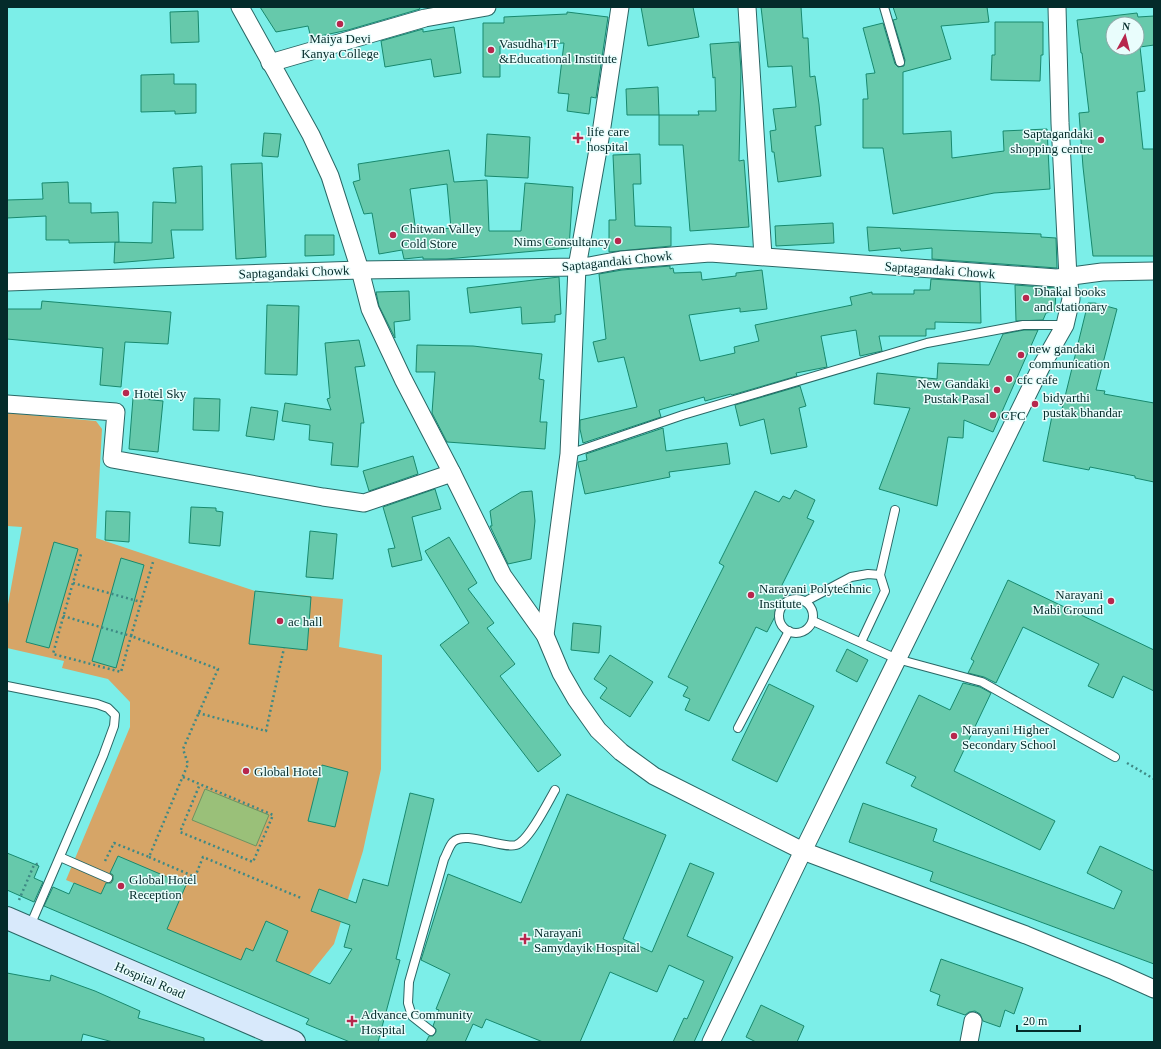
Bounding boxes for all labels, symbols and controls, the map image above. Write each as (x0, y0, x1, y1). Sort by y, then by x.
north arrow (1105, 16, 1145, 56)
marker: Maiya Devi Kanya College (335, 19, 345, 29)
text: N (1122, 20, 1131, 33)
place label: Maiya Devi Kanya College (301, 31, 379, 61)
place label: Vasudha IT &Educational Institute (499, 36, 617, 66)
marker: Vasudha IT &Educational Institute (486, 45, 496, 55)
place label: life care hospital (587, 124, 629, 154)
place label: Saptagandaki shopping centre (1010, 126, 1093, 156)
marker: life care hospital (572, 132, 584, 144)
marker: Saptagandaki shopping centre (1096, 135, 1106, 145)
place label: Chitwan Valley Cold Store (401, 221, 482, 251)
marker: Chitwan Valley Cold Store (388, 230, 398, 240)
place label: Nims Consultancy (514, 234, 610, 249)
marker: Nims Consultancy (613, 236, 623, 246)
street label: Saptagandaki Chowk (561, 248, 673, 274)
street label: Saptagandaki Chowk (884, 259, 996, 281)
street label: Saptagandaki Chowk (238, 263, 350, 281)
place label: Dhakal books and stationary (1034, 284, 1108, 314)
marker: Dhakal books and stationary (1021, 293, 1031, 303)
place label: new gandaki communication (1029, 341, 1110, 371)
marker: new gandaki communication (1016, 350, 1026, 360)
place label: cfc cafe (1017, 372, 1058, 387)
marker: cfc cafe (1004, 374, 1014, 384)
place label: New Gandaki Pustak Pasal (917, 376, 989, 406)
marker: New Gandaki Pustak Pasal (992, 385, 1002, 395)
place label: Hotel Sky (134, 386, 187, 401)
marker: Hotel Sky (121, 388, 131, 398)
place label: bidyarthi pustak bhandar (1043, 390, 1123, 420)
marker: bidyarthi pustak bhandar (1030, 399, 1040, 409)
place label: CFC (1001, 408, 1026, 423)
marker: CFC (988, 410, 998, 420)
place label: Narayani Polytechnic Institute (759, 581, 871, 611)
place label: Narayani Mabi Ground (1033, 587, 1103, 617)
marker: Narayani Polytechnic Institute (746, 590, 756, 600)
marker: Narayani Mabi Ground (1106, 596, 1116, 606)
place label: ac hall (288, 614, 323, 629)
marker: ac hall (275, 616, 285, 626)
place label: Narayani Higher Secondary School (962, 722, 1057, 752)
marker: Narayani Higher Secondary School (949, 731, 959, 741)
place label: Global Hotel (254, 764, 322, 779)
marker: Global Hotel (241, 766, 251, 776)
place label: Global Hotel Reception (129, 872, 197, 902)
marker: Global Hotel Reception (116, 881, 126, 891)
place label: Narayani Samydayik Hospital (534, 925, 640, 955)
marker: Narayani Samydayik Hospital (519, 933, 531, 945)
street label: Hospital Road (113, 958, 188, 1002)
place label: Advance Community Hospital (361, 1007, 473, 1037)
scale bar (1017, 1007, 1080, 1033)
text: 20 m (1023, 1014, 1048, 1028)
marker: Advance Community Hospital (346, 1015, 358, 1027)

